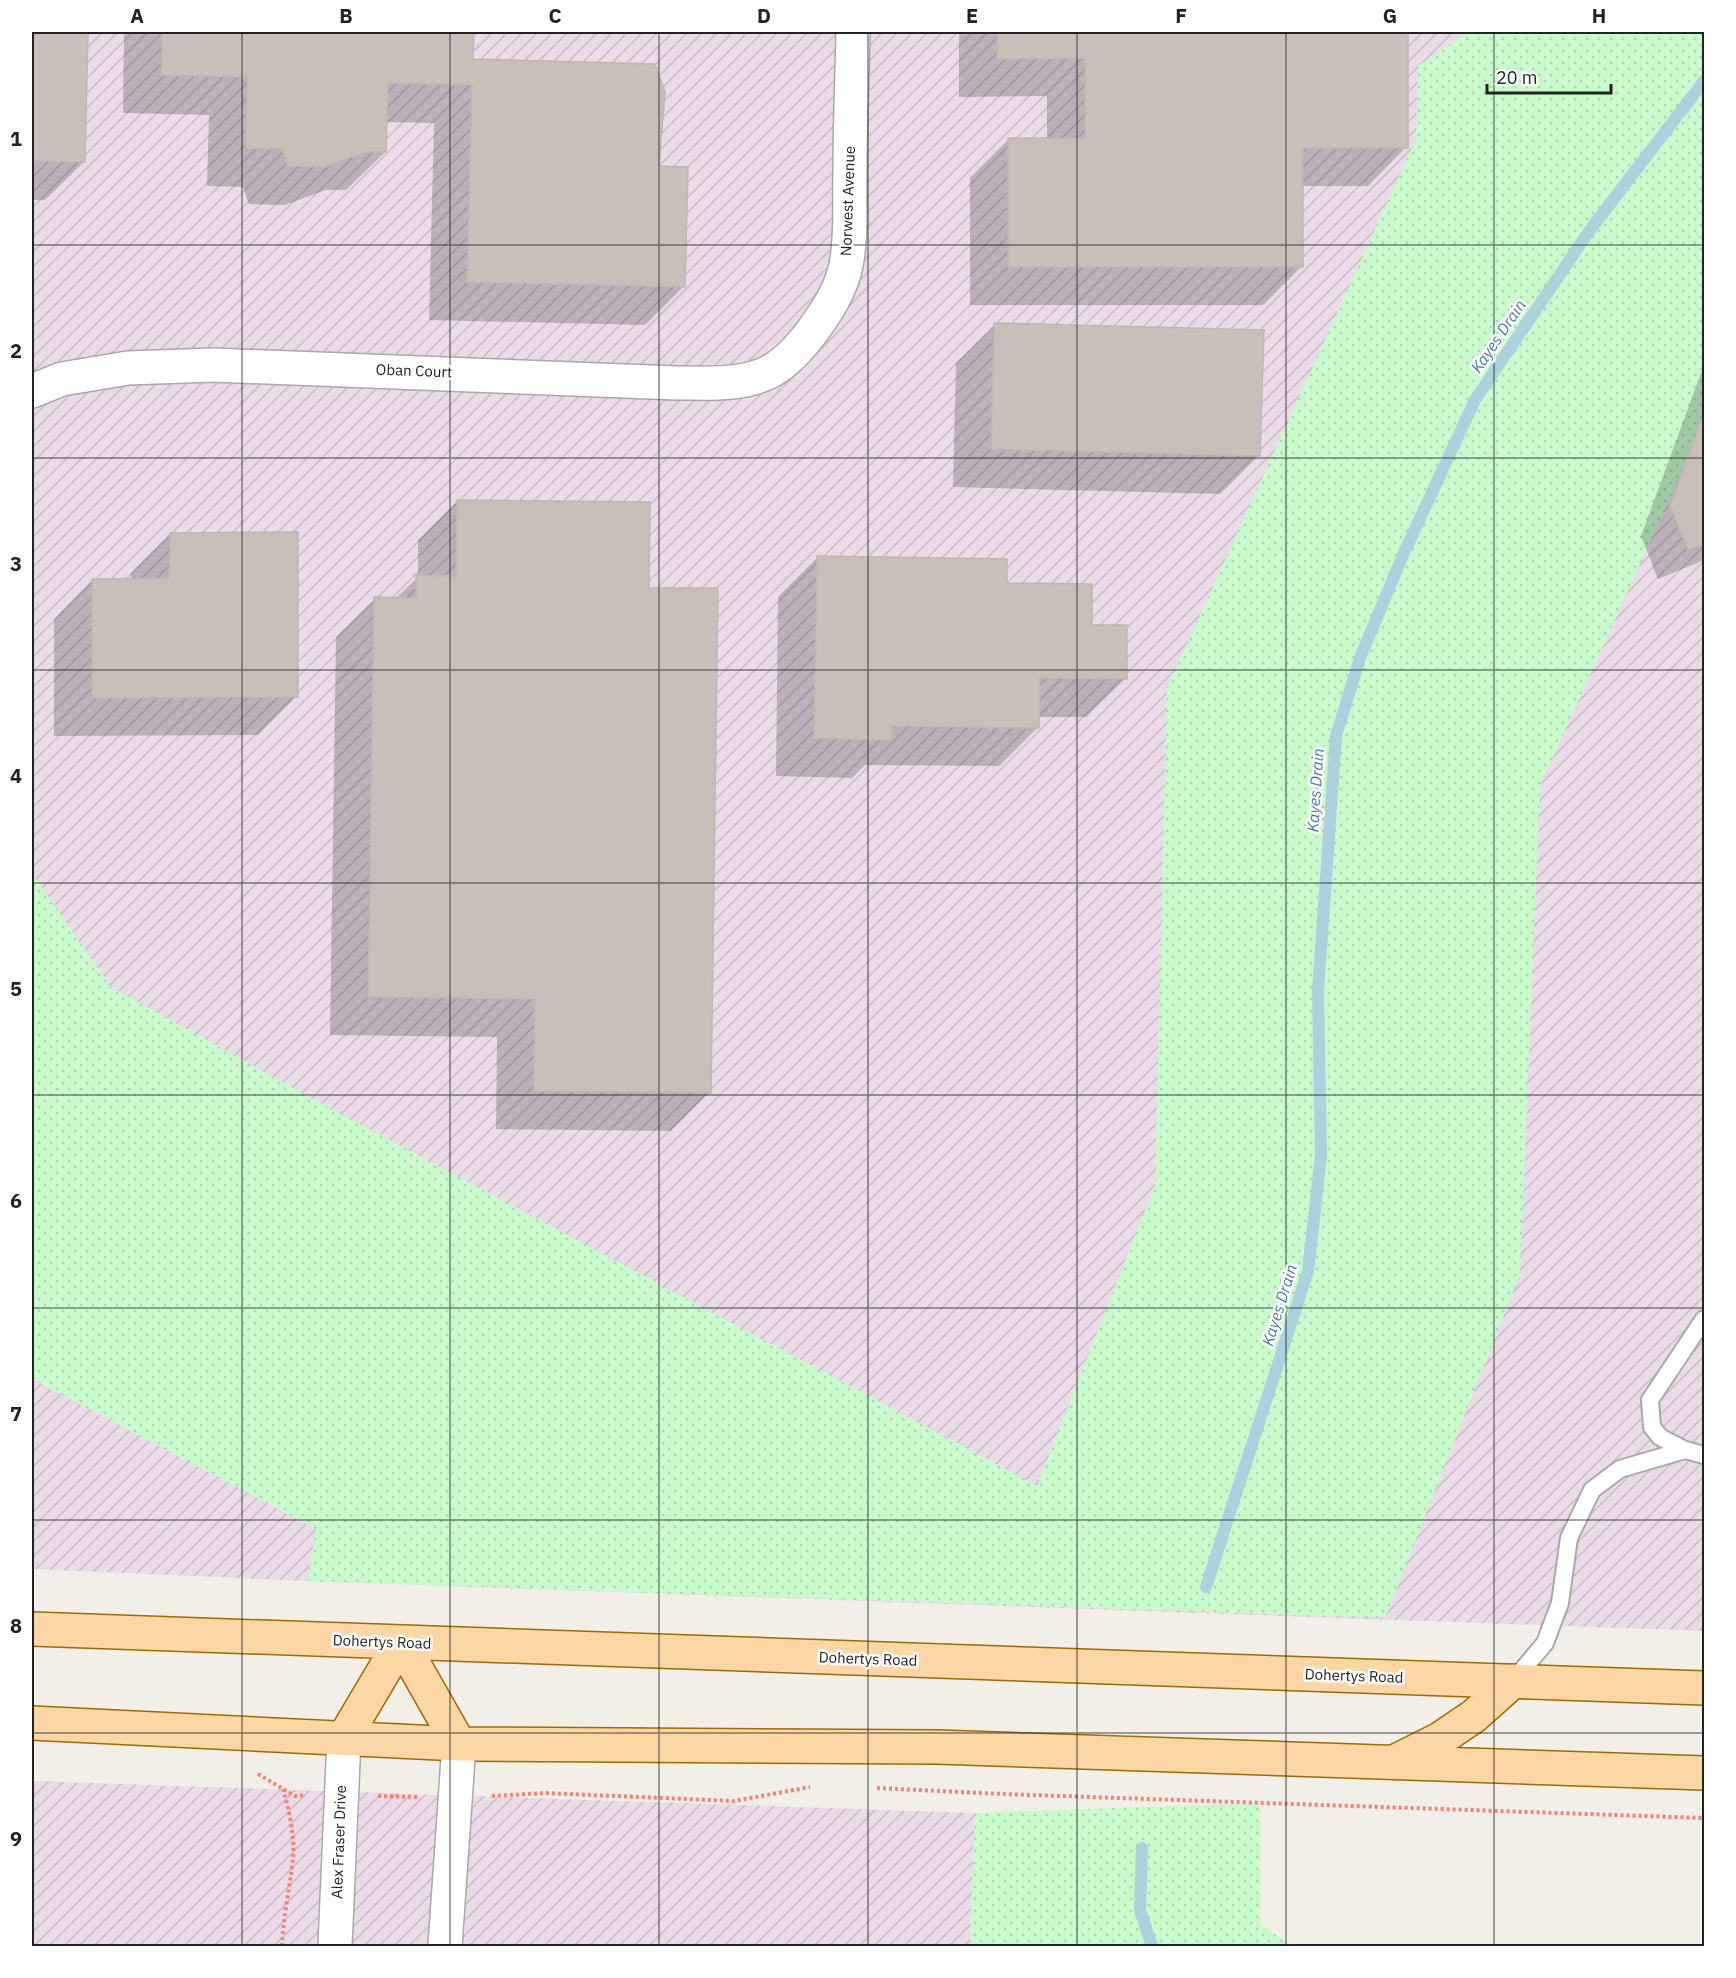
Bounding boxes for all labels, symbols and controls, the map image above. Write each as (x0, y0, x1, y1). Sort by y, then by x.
text: A (130, 2, 144, 29)
text: B (339, 2, 353, 29)
text: C (548, 2, 562, 29)
text: D (757, 2, 771, 29)
text: E (966, 2, 978, 29)
text: F (1175, 2, 1187, 29)
text: G (1383, 2, 1397, 29)
text: H (1592, 2, 1606, 29)
scale bar (1487, 57, 1612, 95)
text: 20 m (1496, 66, 1538, 89)
text: 1 (10, 125, 22, 152)
street label: Norwest Avenue (836, 146, 859, 256)
water label: Kayes Drain (1466, 295, 1530, 377)
text: 2 (10, 337, 22, 364)
street label: Oban Court (375, 360, 453, 381)
text: 3 (10, 550, 22, 577)
water label: Kayes Drain (1302, 747, 1328, 833)
text: 4 (10, 762, 22, 789)
text: 5 (10, 975, 22, 1002)
text: 6 (10, 1187, 22, 1214)
water label: Kayes Drain (1257, 1262, 1301, 1348)
text: 7 (10, 1400, 22, 1427)
text: 8 (10, 1612, 22, 1639)
street label: Dohertys Road (332, 1630, 432, 1653)
street label: Dohertys Road (818, 1647, 918, 1670)
street label: Dohertys Road (1304, 1664, 1404, 1687)
street label: Alex Fraser Drive (327, 1785, 350, 1899)
text: 9 (10, 1825, 22, 1852)

